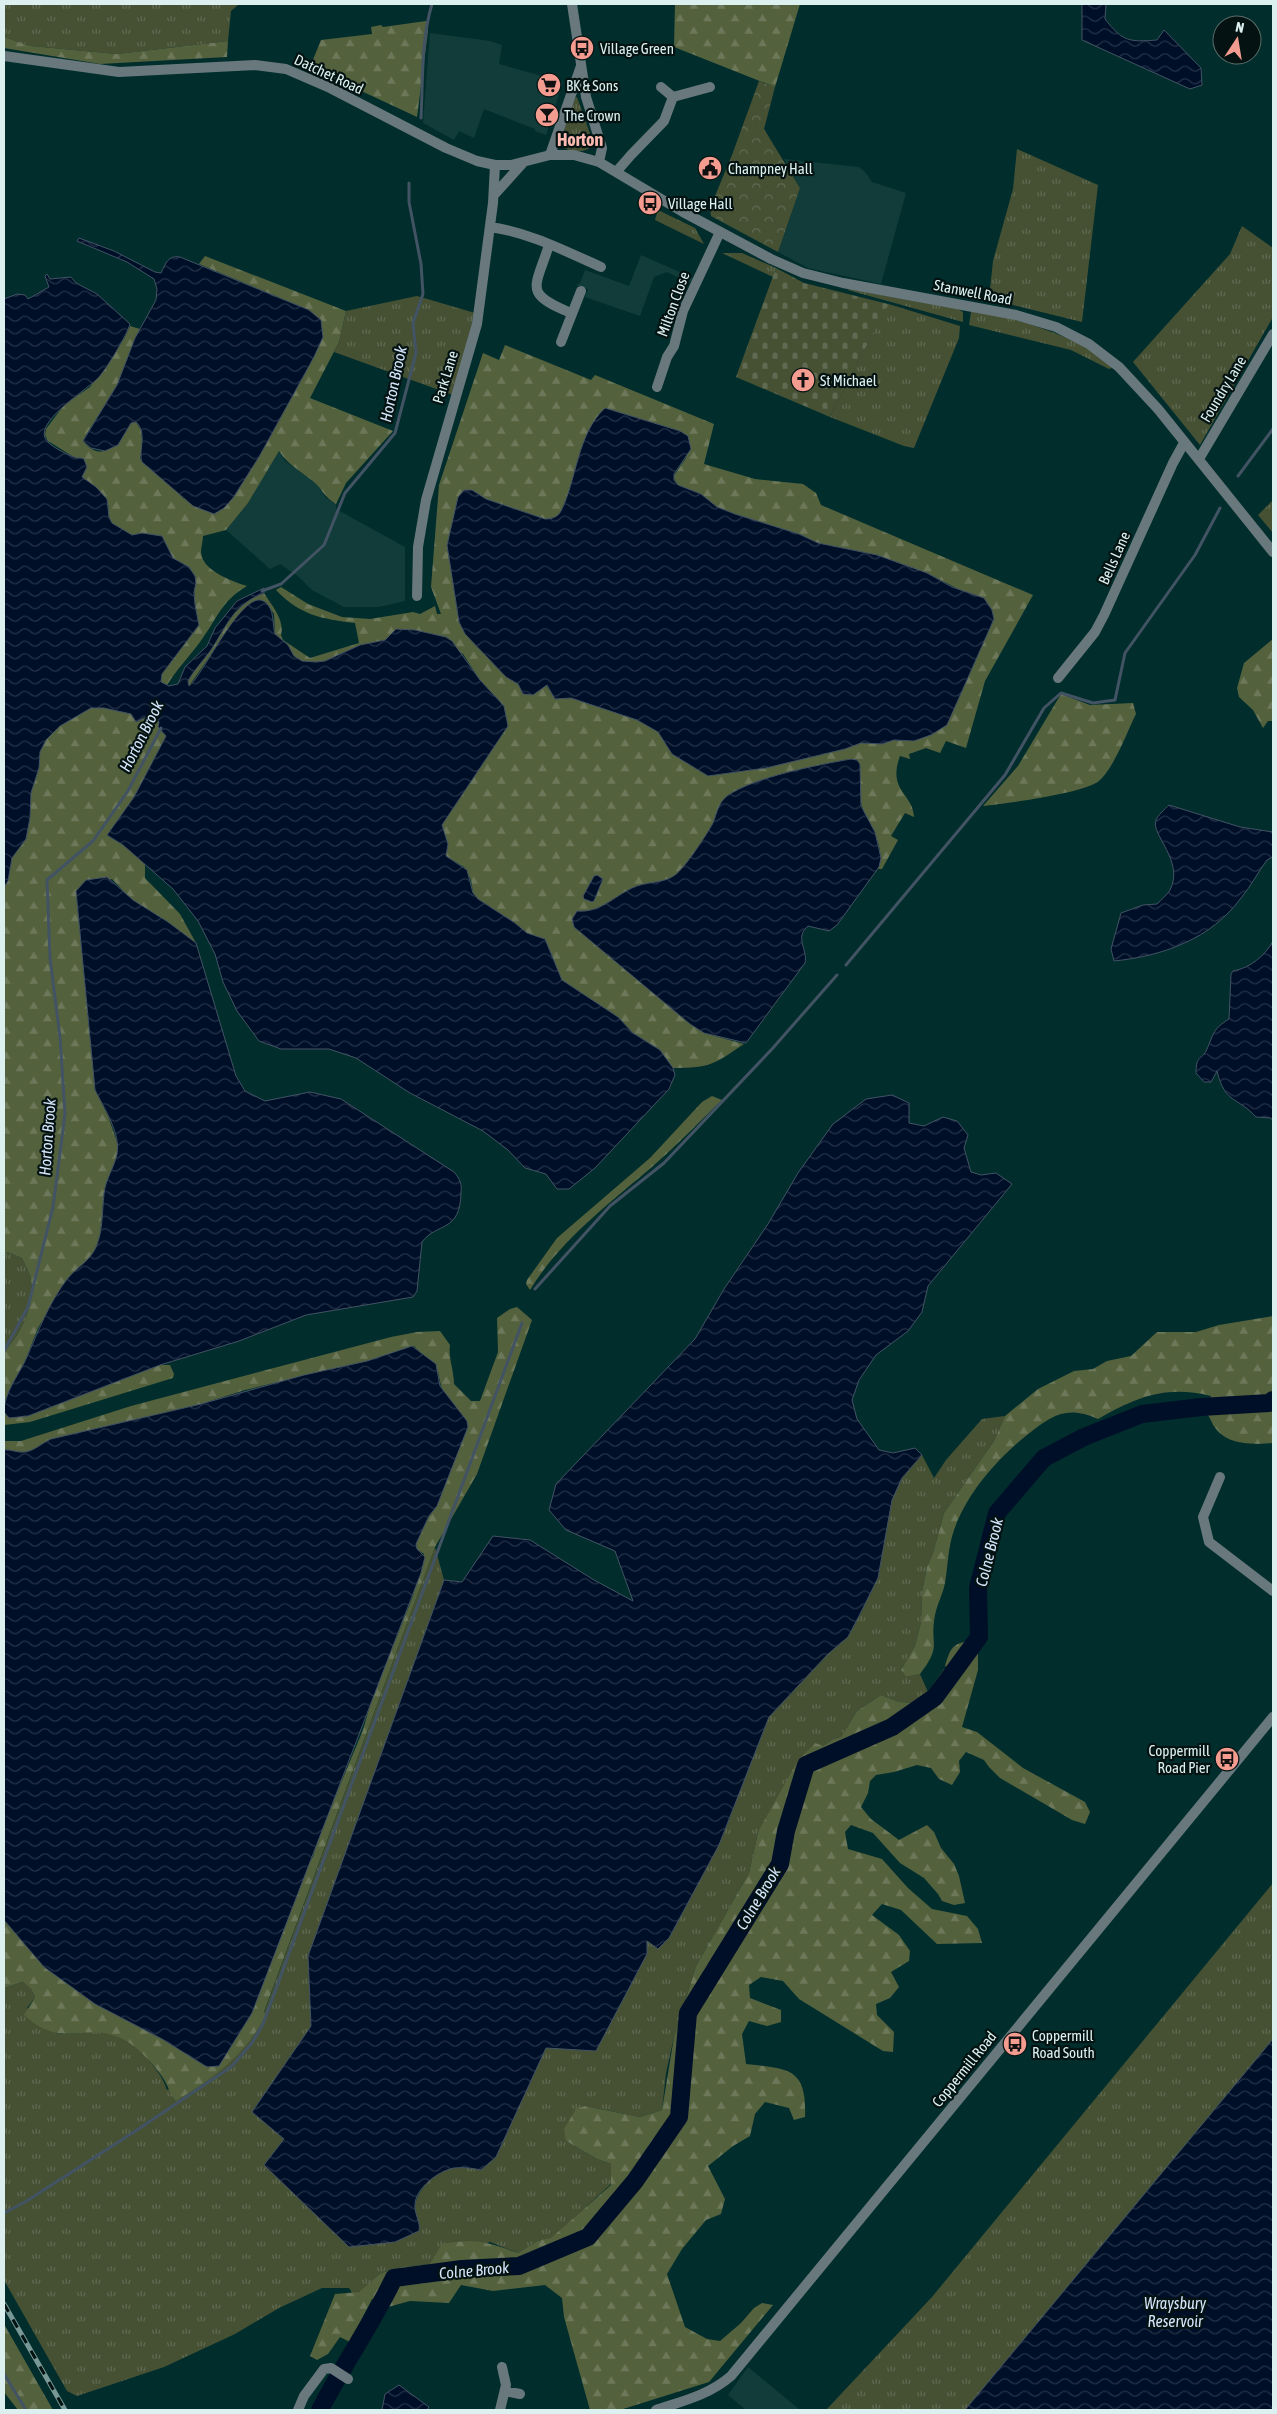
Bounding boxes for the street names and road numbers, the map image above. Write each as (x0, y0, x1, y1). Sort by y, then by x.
street label: Datchet Road (292, 51, 366, 97)
street label: Milton Close (653, 269, 693, 339)
street label: Stanwell Road (933, 276, 1013, 308)
street label: Park Lane (429, 349, 461, 405)
street label: Foundry Lane (1197, 353, 1249, 425)
street label: Bells Lane (1095, 529, 1133, 587)
street label: Coppermill Road (928, 2028, 1000, 2110)

